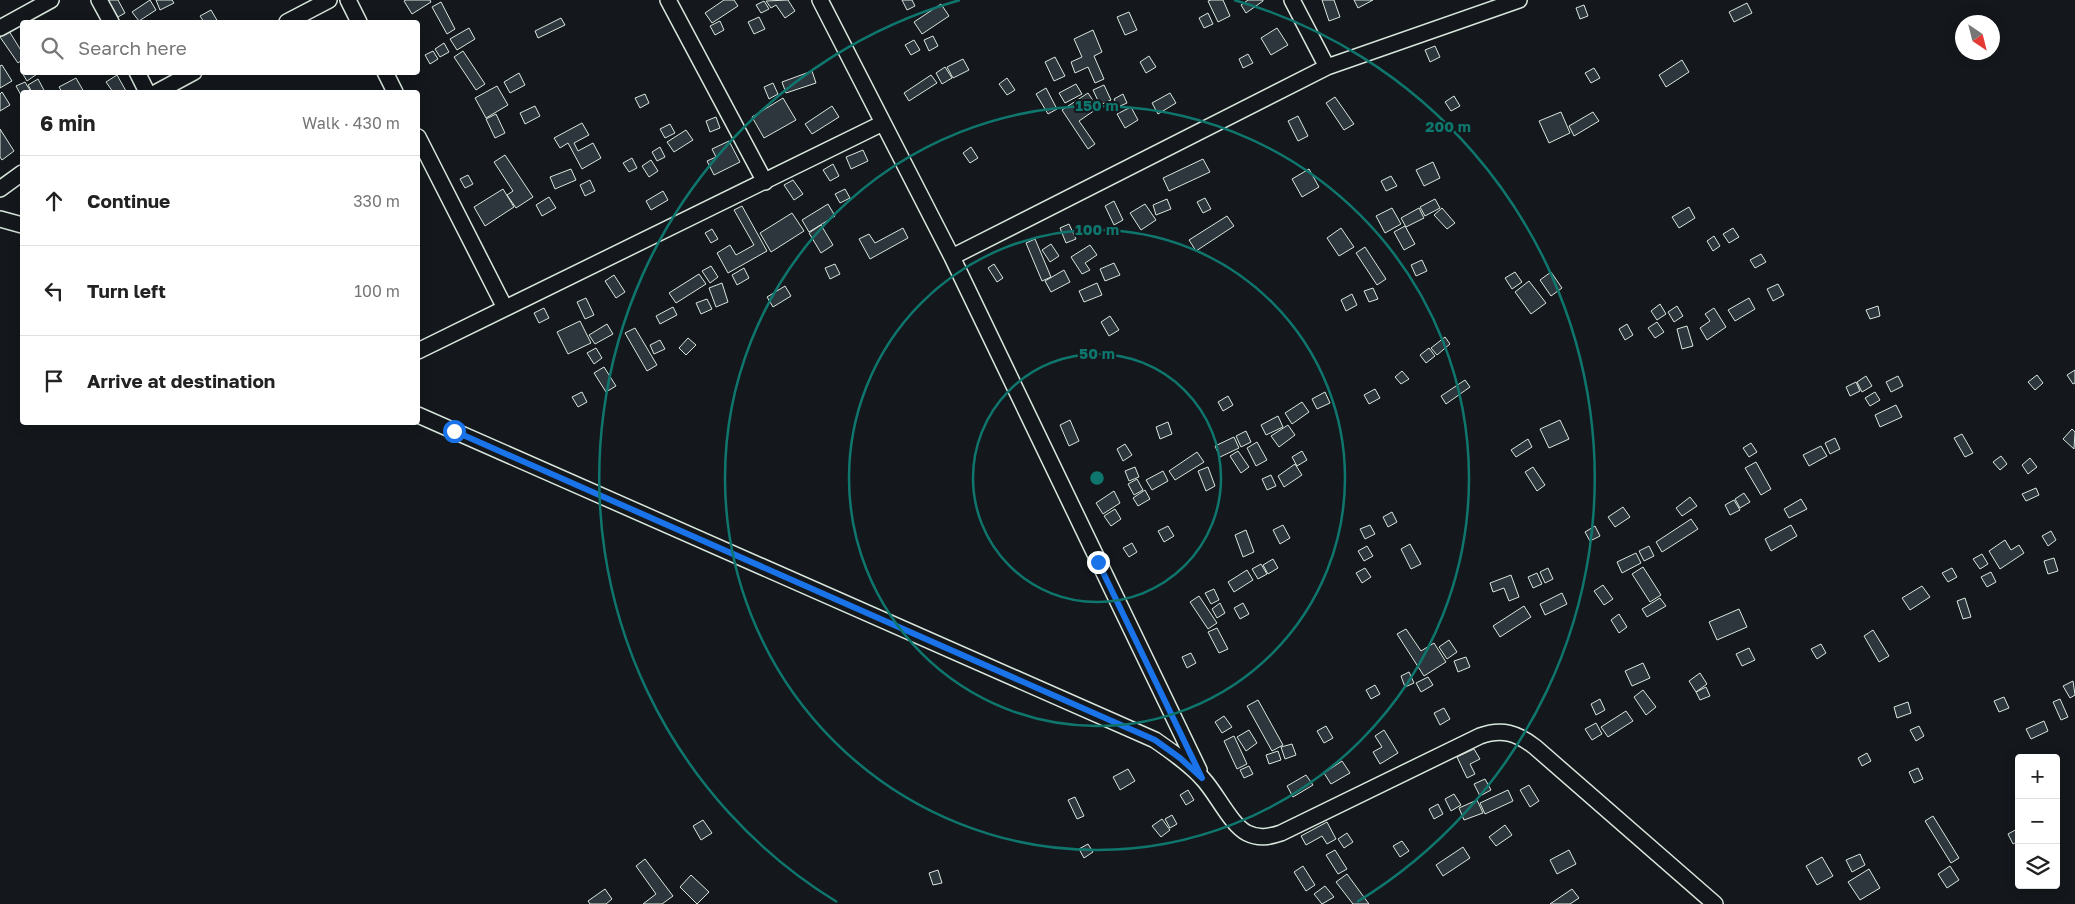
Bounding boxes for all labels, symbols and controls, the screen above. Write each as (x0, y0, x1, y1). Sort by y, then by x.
north arrow (1955, 15, 2000, 60)
search box (20, 20, 420, 75)
icon: search (38, 34, 66, 62)
text: Search here (78, 36, 187, 59)
text: 150 m (1075, 96, 1119, 114)
text: 6 min (40, 110, 95, 136)
text: Walk · 430 m (302, 113, 400, 133)
text: 200 m (1425, 117, 1471, 135)
icon: ahead (40, 187, 68, 215)
text: Continue (87, 189, 170, 212)
text: 330 m (353, 191, 400, 211)
text: 100 m (1075, 220, 1119, 238)
icon: left (40, 277, 68, 305)
text: Turn left (87, 279, 166, 302)
text: 100 m (354, 281, 400, 301)
text: 50 m (1079, 344, 1115, 362)
icon: arrive (40, 367, 68, 395)
text: Arrive at destination (87, 369, 275, 392)
route start (443, 420, 466, 443)
centre of rings (1088, 469, 1106, 487)
route end (1087, 551, 1110, 574)
map controls (2015, 754, 2060, 889)
button: + (2015, 754, 2060, 799)
button: − (2015, 799, 2060, 844)
button: layers (2015, 844, 2060, 889)

